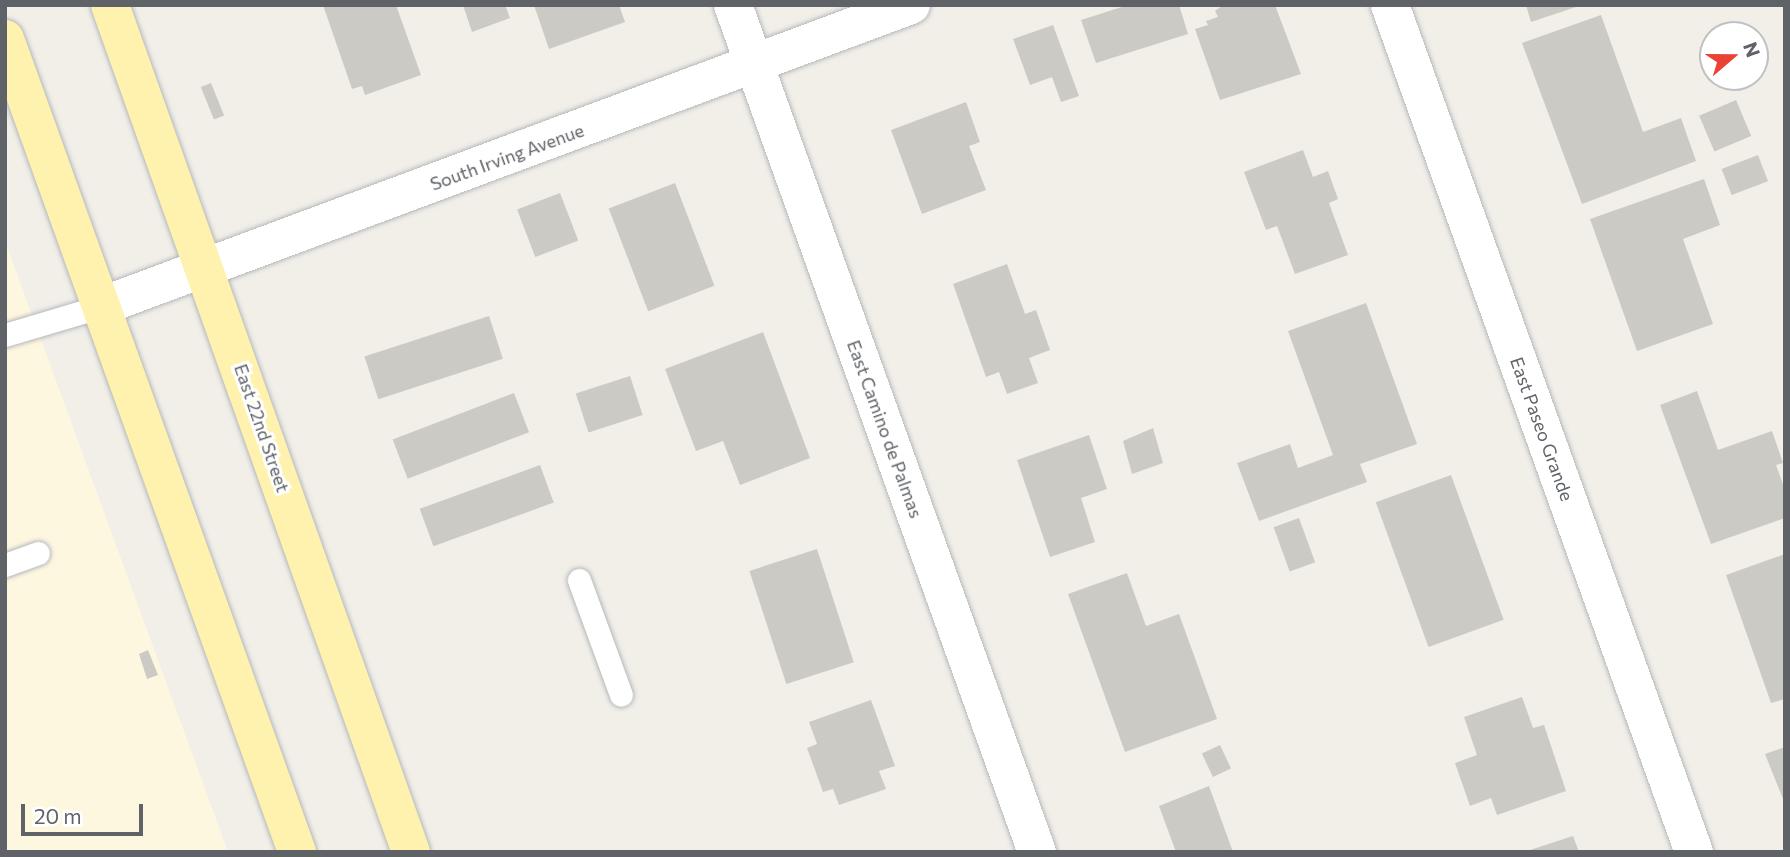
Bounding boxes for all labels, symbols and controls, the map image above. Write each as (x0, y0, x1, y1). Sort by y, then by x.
north arrow (1699, 21, 1769, 91)
text: N (1739, 39, 1766, 60)
street label: South Irving Avenue (427, 119, 587, 195)
street label: East Camino de Palmas (843, 337, 927, 521)
street label: East Paseo Grande (1506, 354, 1578, 504)
street label: East 22nd Street (230, 361, 294, 495)
scale bar (24, 790, 147, 834)
text: 20 m (34, 803, 82, 828)

